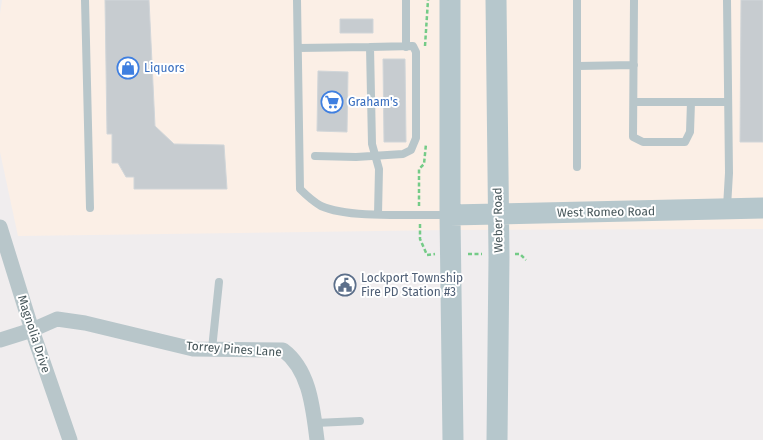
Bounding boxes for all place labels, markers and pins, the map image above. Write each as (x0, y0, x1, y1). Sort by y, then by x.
shop icon: Liquors (116, 56, 140, 80)
place label: Liquors (144, 61, 185, 75)
supermarket icon: Graham's (320, 90, 344, 114)
place label: Graham's (348, 95, 399, 109)
place label: Lockport Township Fire PD Station #3 (361, 271, 463, 299)
public building icon: Lockport Township Fire PD Station #3 (333, 273, 357, 297)

